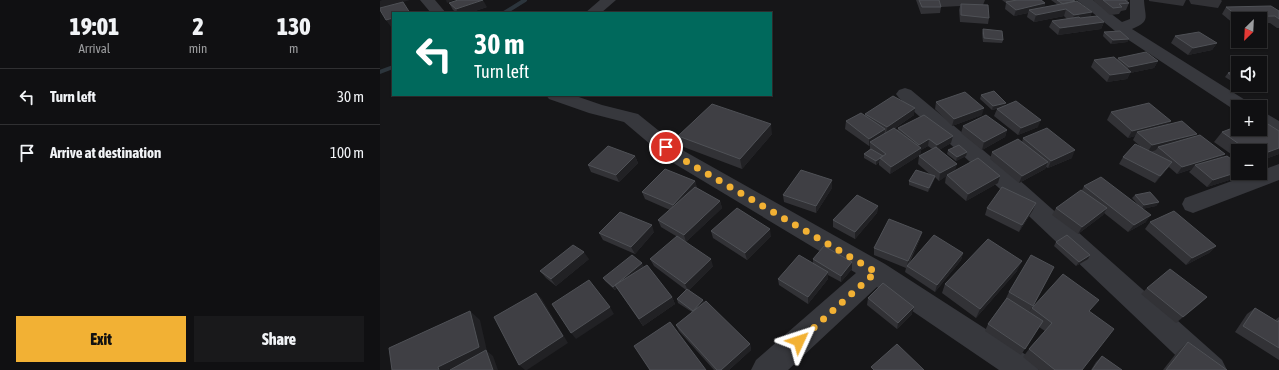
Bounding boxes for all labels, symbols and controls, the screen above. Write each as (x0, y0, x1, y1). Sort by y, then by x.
north arrow (1231, 12, 1267, 48)
map controls (1231, 12, 1267, 180)
text: 19:01 (69, 13, 119, 40)
text: 2 (192, 13, 204, 40)
text: 130 (277, 13, 311, 40)
icon: left (408, 28, 460, 80)
text: 30 m (474, 28, 524, 60)
text: Arrival (78, 41, 110, 56)
text: min (189, 41, 207, 56)
text: m (289, 41, 298, 56)
button: sound (1231, 56, 1267, 92)
text: Turn left (474, 61, 529, 82)
icon: left (16, 86, 38, 108)
text: Turn left (50, 88, 96, 105)
text: 30 m (337, 88, 364, 105)
button: + (1231, 100, 1267, 136)
pin (649, 130, 683, 164)
icon: arrive (655, 136, 677, 158)
icon: arrive (16, 142, 38, 164)
text: Arrive at destination (50, 144, 161, 161)
text: 100 m (330, 144, 364, 161)
button: − (1231, 144, 1267, 180)
button: Exit (16, 316, 186, 362)
button: Share (194, 316, 364, 362)
position arrow (778, 320, 820, 362)

